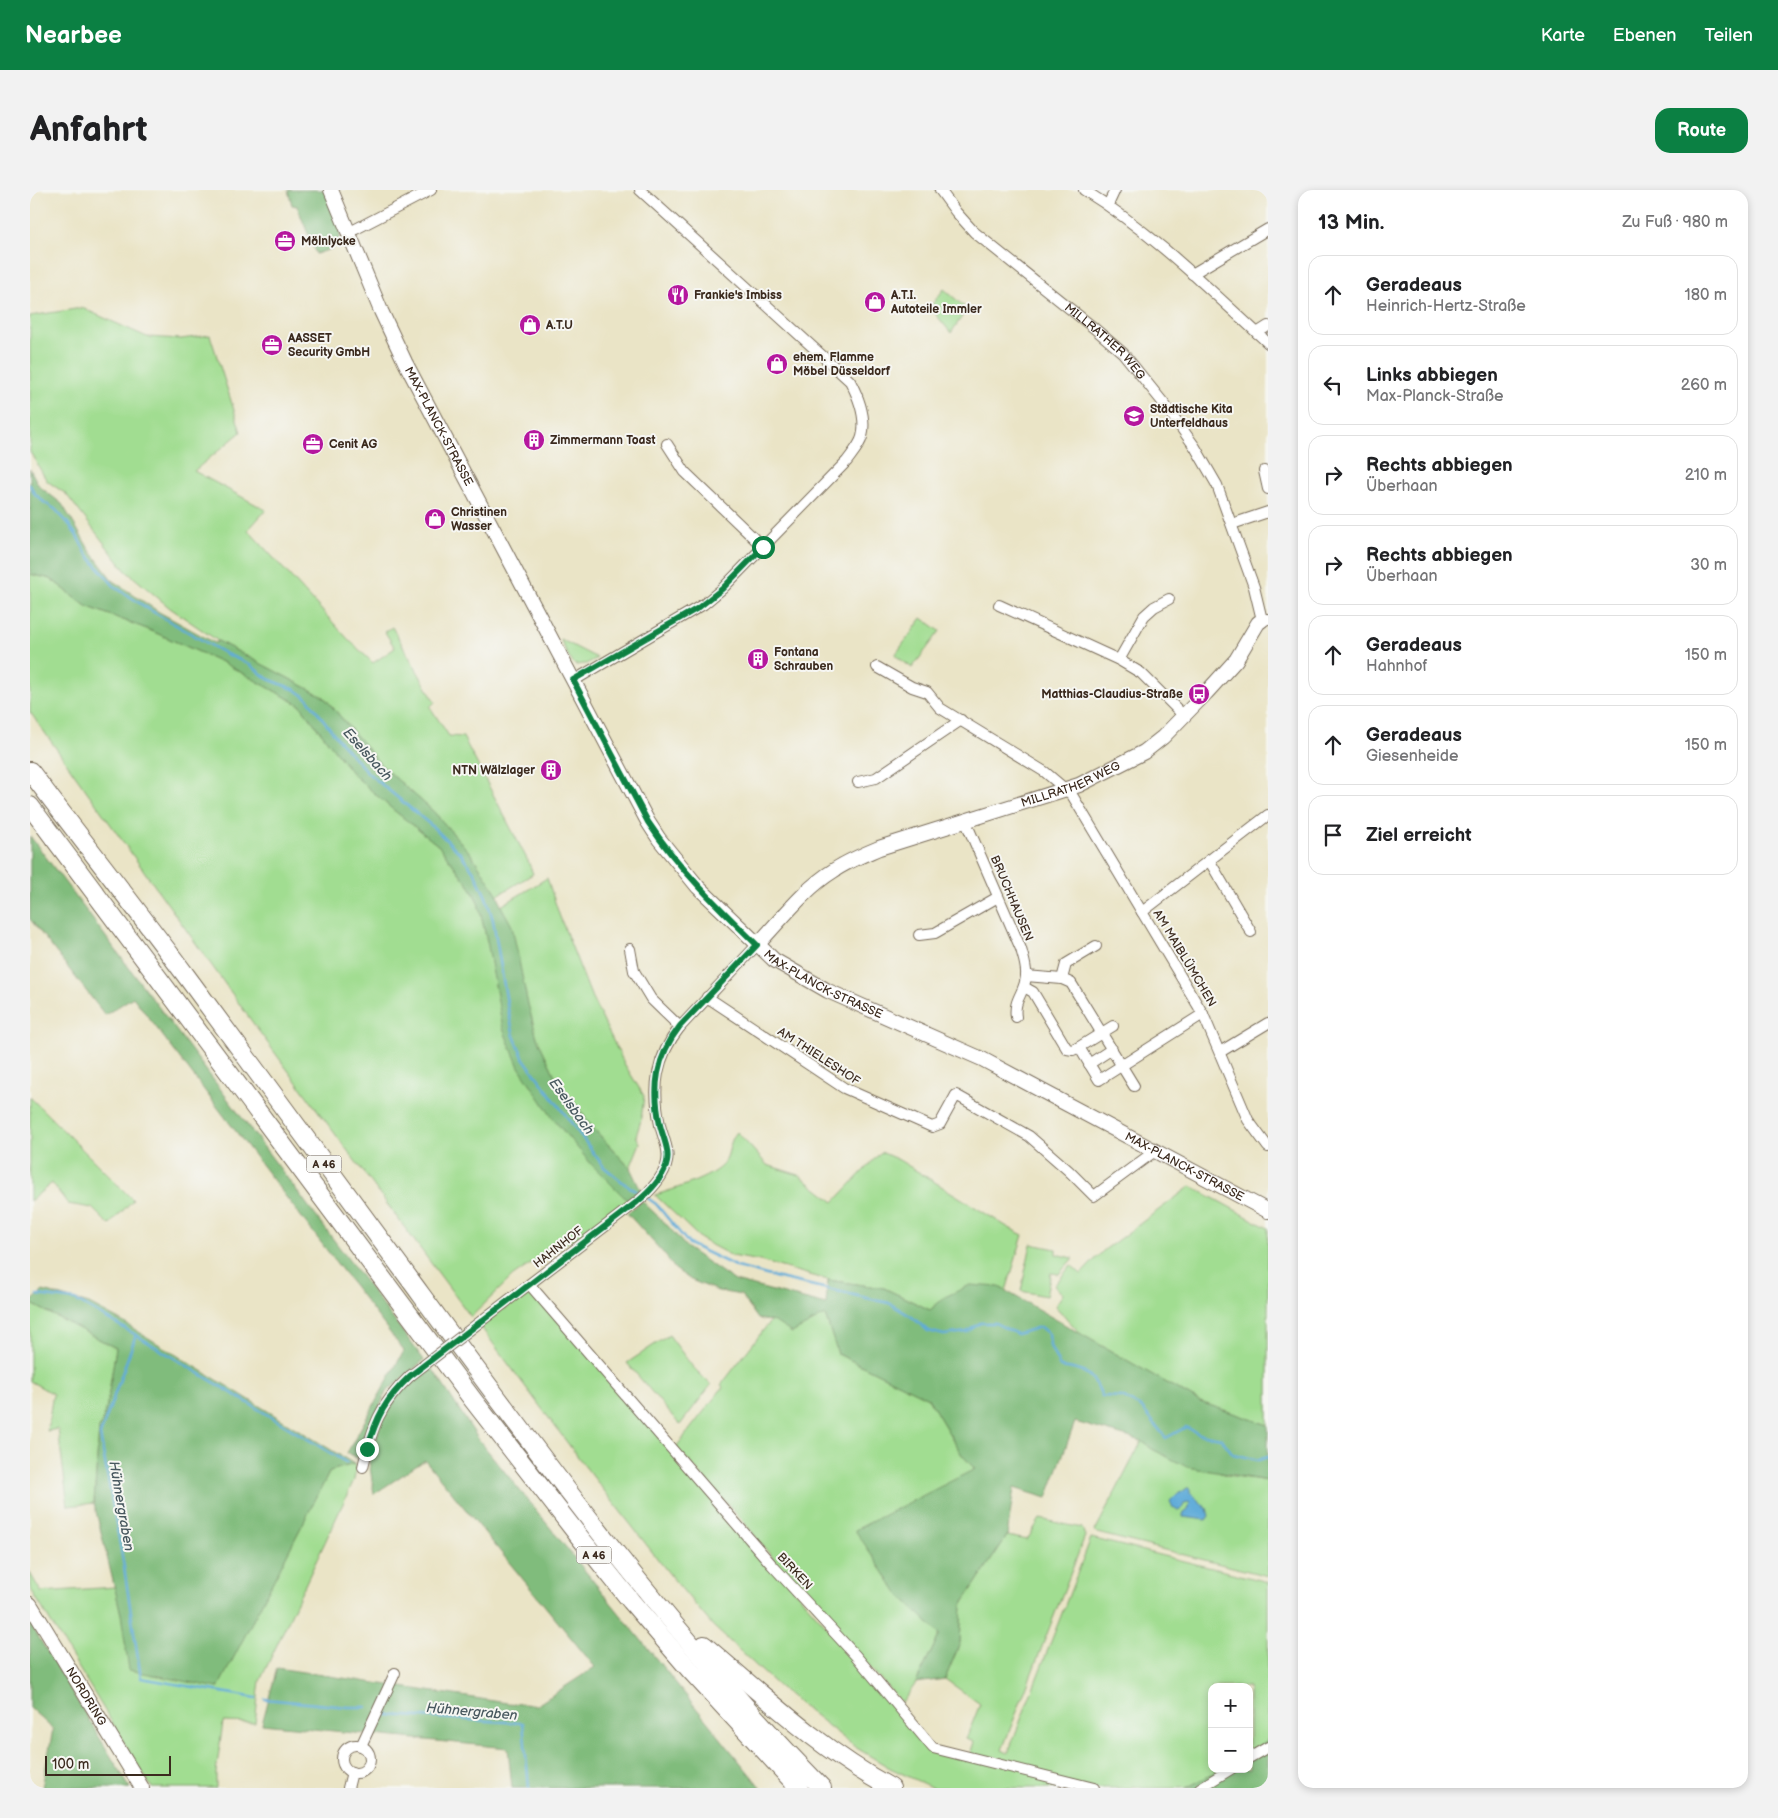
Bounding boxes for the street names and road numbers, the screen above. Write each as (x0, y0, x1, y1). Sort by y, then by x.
street label: MILLRATHER WEG (1061, 300, 1148, 383)
street label: MAX-PLANCK-STRASSE (401, 364, 476, 489)
street label: MILLRATHER WEG (1019, 758, 1123, 811)
street label: BRUCHHAUSEN (987, 853, 1036, 943)
street label: AM MAIBLÜMCHEN (1150, 907, 1220, 1009)
street label: MAX-PLANCK-STRASSE (760, 947, 885, 1022)
street label: AM THIELESHOF (775, 1024, 863, 1089)
street label: MAX-PLANCK-STRASSE (1122, 1129, 1247, 1205)
road number: A 46 (306, 1156, 342, 1172)
street label: HAHNHOF (530, 1223, 587, 1271)
road number: A 46 (576, 1546, 612, 1564)
street label: BIRKEN (774, 1550, 816, 1593)
street label: NORDRING (62, 1665, 109, 1729)

